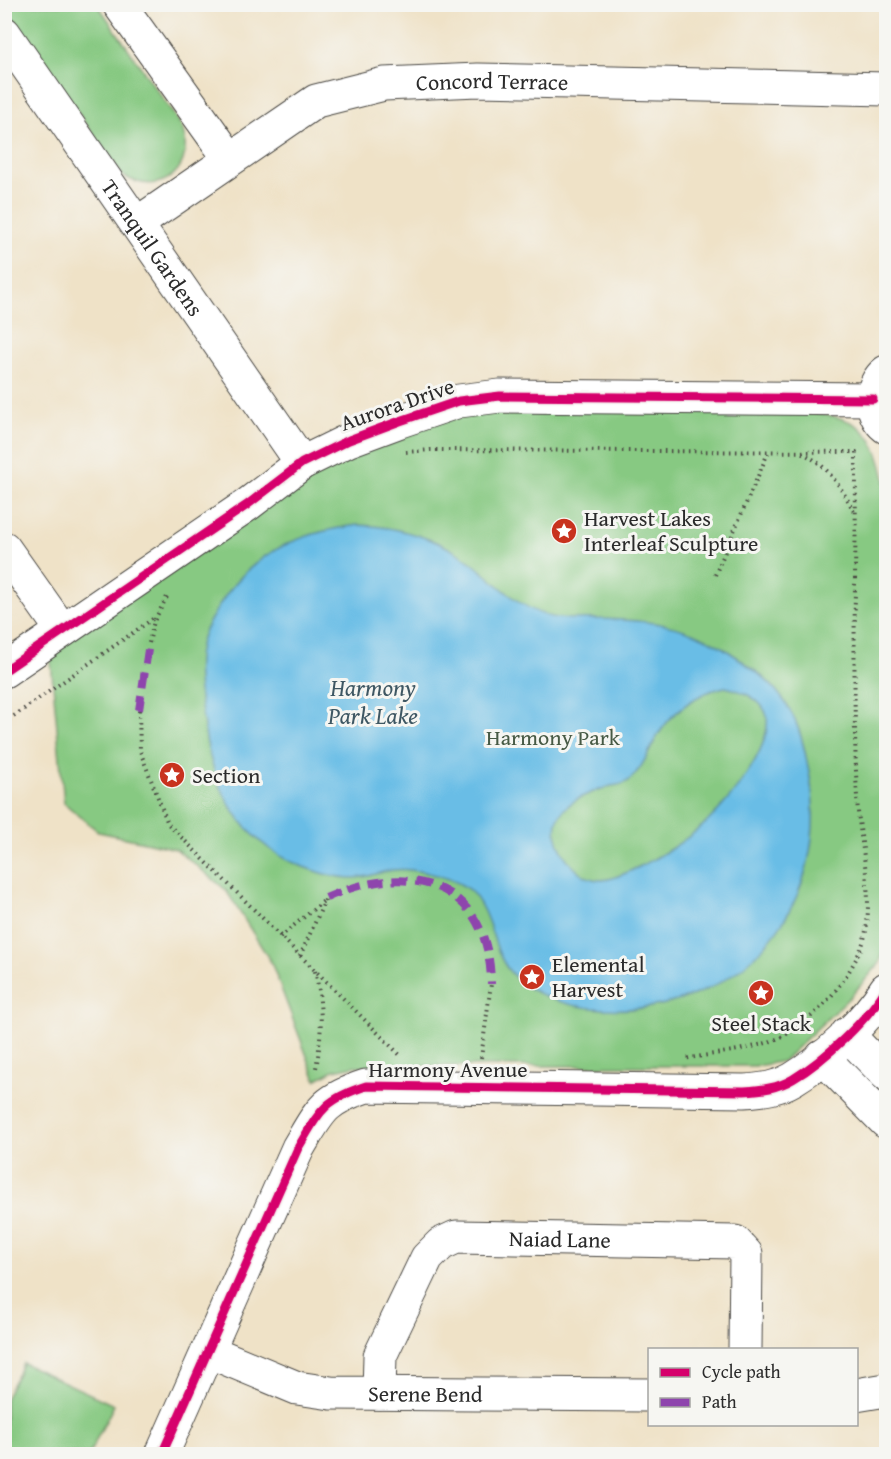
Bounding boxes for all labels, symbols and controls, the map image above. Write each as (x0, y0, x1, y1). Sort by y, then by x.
street label: Concord Terrace (415, 64, 568, 99)
street label: Tranquil Gardens (94, 173, 211, 322)
street label: Aurora Drive (336, 370, 458, 438)
place label: Harvest Lakes Interleaf Sculpture (584, 502, 758, 559)
place icon: Harvest Lakes Interleaf Sculpture (549, 516, 579, 546)
water label: Harmony Park Lake (327, 670, 418, 733)
park label: Harmony Park (486, 721, 621, 753)
place label: Section (192, 759, 261, 791)
place icon: Section (157, 760, 187, 790)
place label: Elemental Harvest (552, 948, 645, 1005)
place icon: Elemental Harvest (517, 962, 547, 992)
place icon: Steel Stack (746, 978, 776, 1008)
place label: Steel Stack (711, 1007, 812, 1039)
street label: Harmony Avenue (368, 1053, 528, 1085)
street label: Naiad Lane (509, 1222, 611, 1256)
legend (648, 1348, 858, 1426)
text: Cycle path (702, 1358, 781, 1385)
street label: Serene Bend (368, 1377, 483, 1410)
text: Path (702, 1388, 737, 1415)

